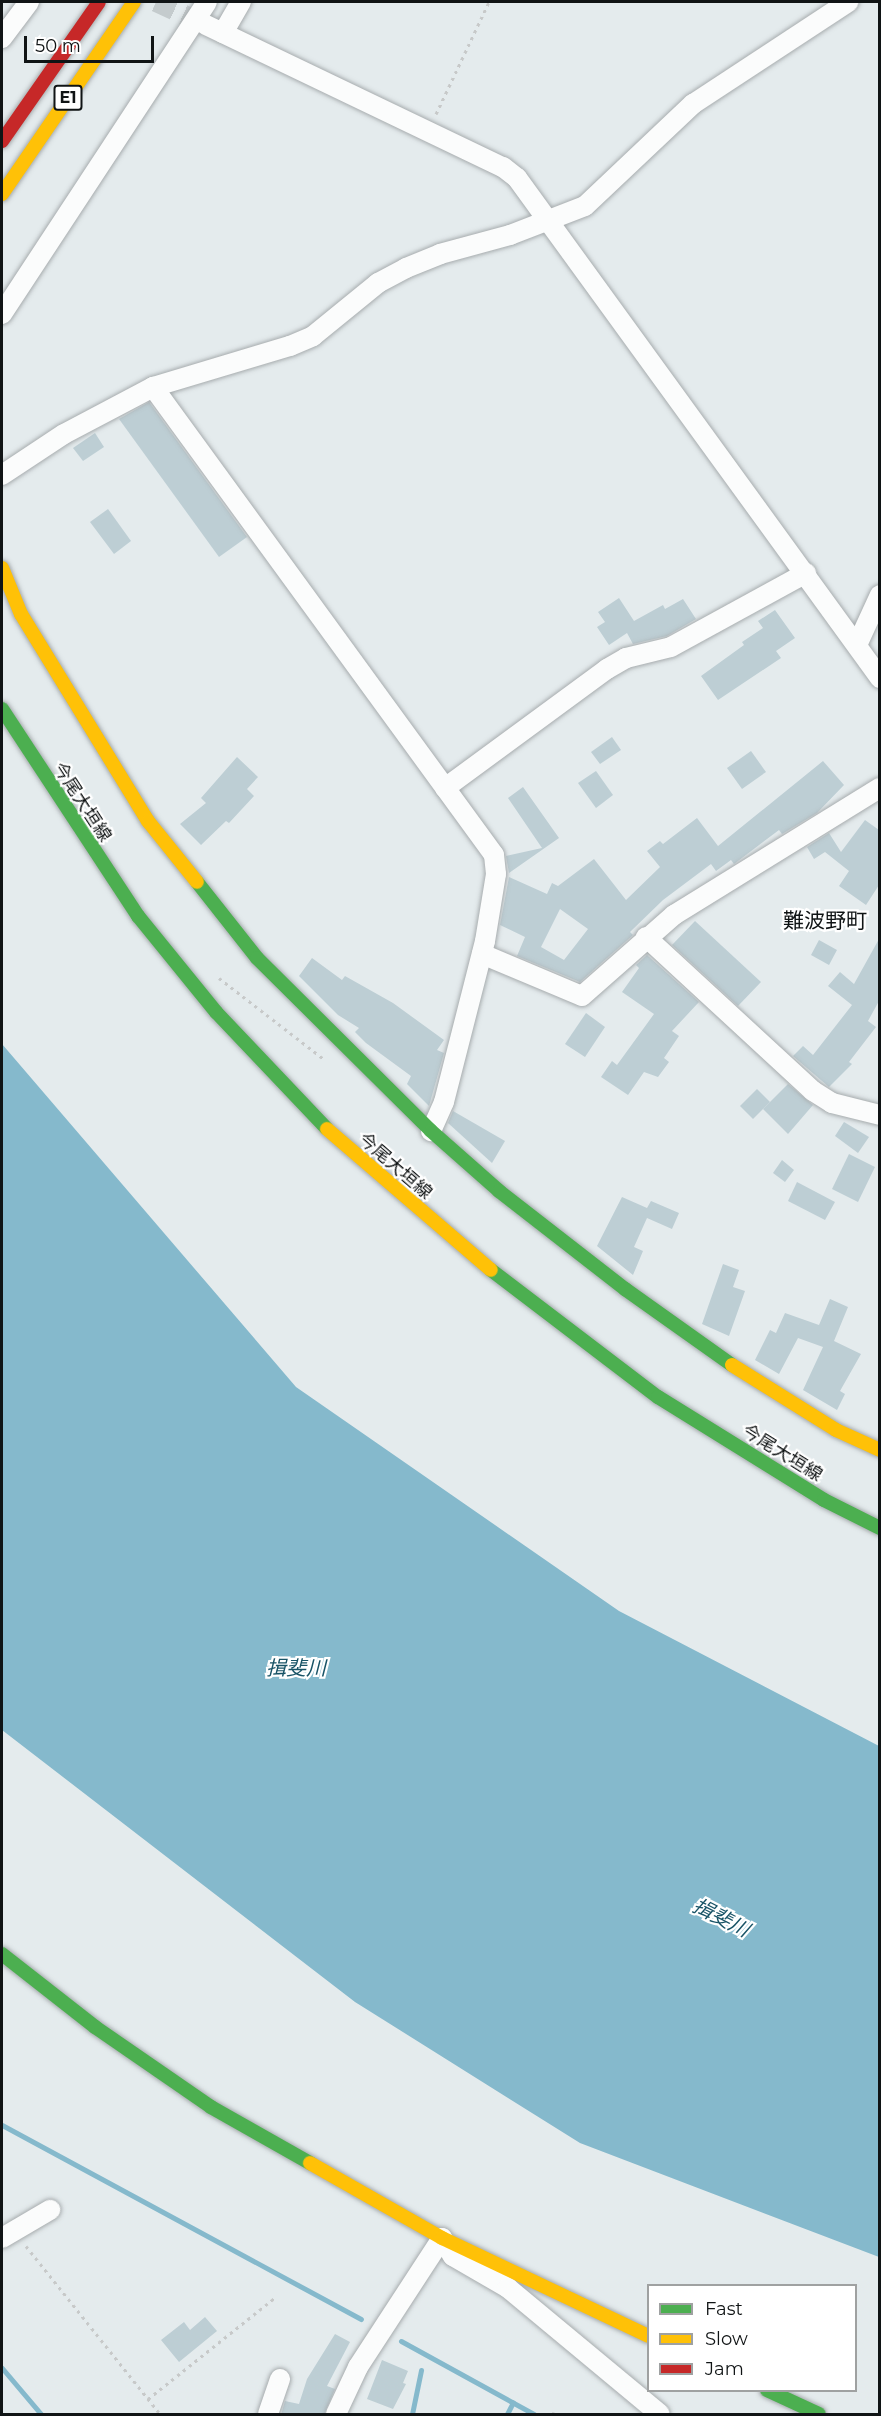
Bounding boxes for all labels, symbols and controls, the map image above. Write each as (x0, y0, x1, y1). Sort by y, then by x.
scale bar (27, 24, 158, 62)
text: 50 m (35, 35, 81, 57)
road number: E1 (53, 85, 83, 111)
street label: 今尾大垣線 (48, 758, 116, 846)
district label: 難波野町 (783, 908, 867, 934)
street label: 今尾大垣線 (354, 1128, 436, 1204)
street label: 今尾大垣線 (738, 1420, 826, 1486)
water label: 揖斐川 (266, 1656, 326, 1680)
water label: 揖斐川 (689, 1894, 753, 1942)
legend (647, 2284, 857, 2392)
text: Fast (705, 2298, 743, 2320)
text: Slow (705, 2328, 748, 2350)
text: Jam (705, 2358, 744, 2380)

